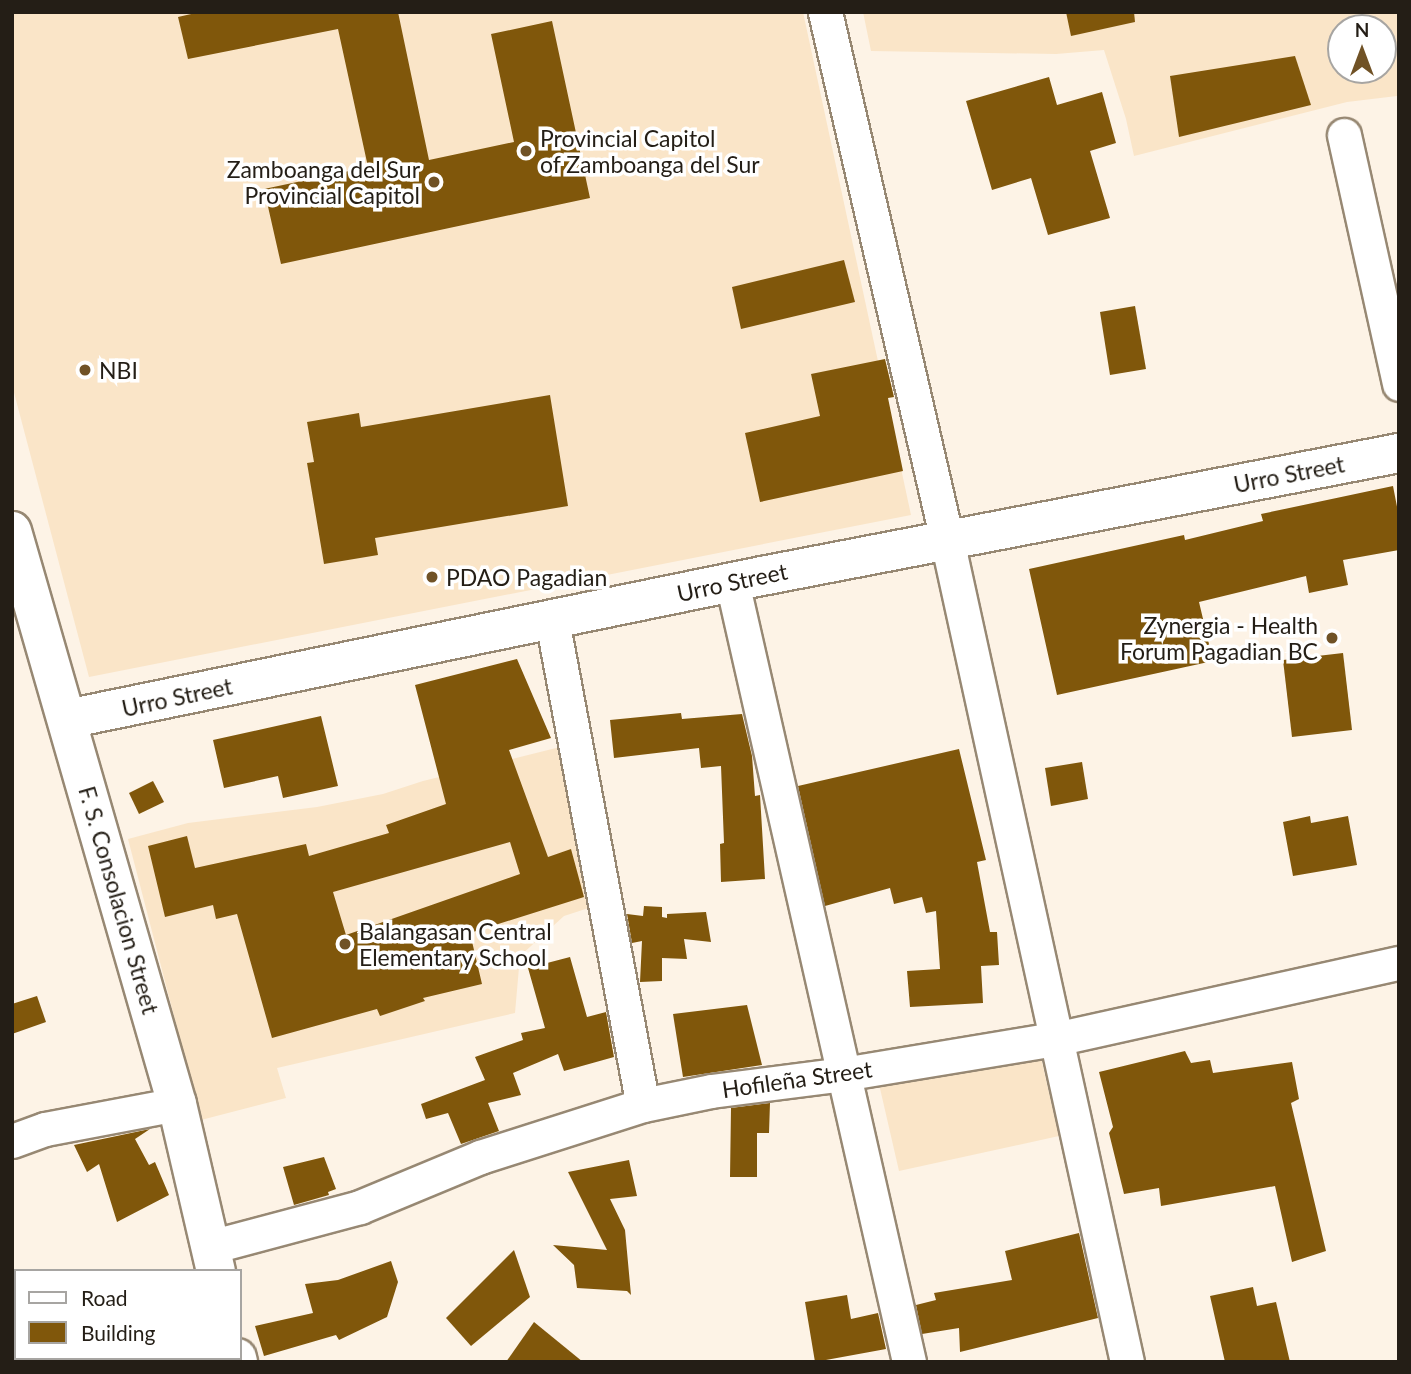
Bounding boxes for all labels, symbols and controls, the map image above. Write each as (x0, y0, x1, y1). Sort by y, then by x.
north arrow (1327, 14, 1397, 84)
text: N (1355, 18, 1369, 41)
place label: Provincial Capitol of Zamboanga del Sur (540, 124, 760, 178)
marker: Provincial Capitol of Zamboanga del Sur (518, 143, 534, 159)
place label: Zamboanga del Sur Provincial Capitol (227, 155, 420, 209)
marker: Zamboanga del Sur Provincial Capitol (426, 174, 442, 190)
place label: NBI (99, 356, 138, 384)
marker: NBI (77, 362, 93, 378)
street label: Urro Street (1231, 450, 1347, 498)
street label: Urro Street (674, 557, 790, 607)
place label: PDAO Pagadian (446, 563, 607, 591)
marker: PDAO Pagadian (424, 569, 440, 585)
place label: Zynergia - Health Forum Pagadian BC (1120, 611, 1318, 665)
marker: Zynergia - Health Forum Pagadian BC (1324, 630, 1340, 646)
street label: Urro Street (119, 672, 235, 722)
street label: F. S. Consolacion Street (73, 783, 165, 1017)
place label: Balangasan Central Elementary School (359, 917, 552, 971)
marker: Balangasan Central Elementary School (337, 936, 353, 952)
street label: Hofileña Street (720, 1055, 874, 1103)
legend (14, 1269, 242, 1360)
text: Road (81, 1285, 128, 1310)
text: Building (81, 1320, 156, 1345)

